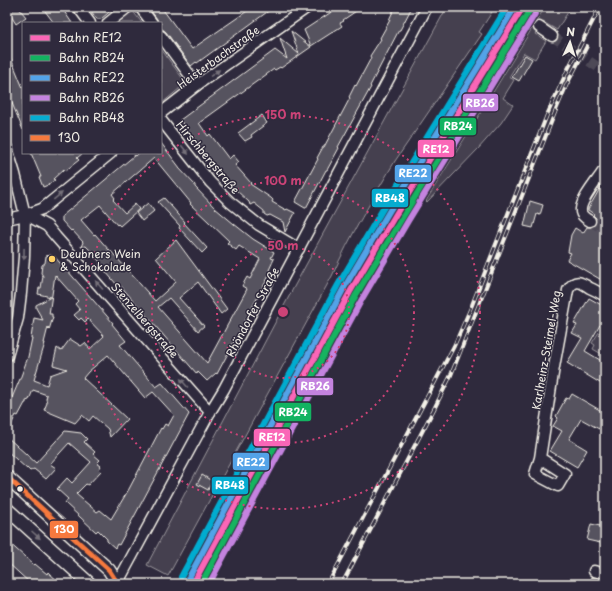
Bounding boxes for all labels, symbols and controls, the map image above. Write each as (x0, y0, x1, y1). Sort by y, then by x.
street label: Heisterbachstraße (173, 21, 263, 93)
legend (22, 22, 162, 154)
north arrow (550, 22, 590, 62)
text: N (566, 23, 576, 40)
text: Bahn RE12 (58, 28, 122, 46)
text: Bahn RB24 (58, 48, 125, 66)
text: Bahn RE22 (58, 68, 125, 86)
one-way arrow (210, 69, 220, 77)
text: Bahn RB26 (58, 88, 125, 106)
line badge: RB26 (462, 93, 499, 112)
text: RB26 (465, 94, 495, 111)
text: 150 m (265, 105, 301, 123)
text: Bahn RB48 (58, 108, 125, 126)
street label: Hirschbergstraße (172, 117, 244, 198)
line badge: RB24 (439, 117, 477, 136)
text: RB24 (443, 117, 473, 134)
text: 130 (58, 128, 80, 146)
line badge: RE12 (417, 139, 455, 158)
text: RE12 (423, 140, 450, 157)
one-way arrow (181, 145, 189, 156)
line badge: RE22 (394, 164, 432, 183)
text: RE22 (398, 164, 428, 181)
text: 100 m (264, 171, 302, 189)
line badge: RB48 (371, 188, 409, 208)
text: RB48 (375, 189, 405, 206)
one-way arrow (53, 192, 64, 200)
text: 50 m (267, 236, 299, 254)
place label: Deubners Wein & Schokolade (60, 245, 141, 275)
one-way arrow (21, 248, 27, 261)
marker: Deubners Wein & Schokolade (47, 254, 57, 264)
street label: Rhöndorfer Straße (221, 264, 283, 360)
street label: Stenzelbergstraße (107, 278, 183, 362)
one-way arrow (94, 280, 103, 290)
street label: Karlheinz-Steimel-Weg (527, 289, 565, 411)
centre of rings (276, 305, 290, 319)
one-way arrow (180, 377, 189, 388)
line badge: RB26 (296, 377, 334, 396)
text: RB26 (300, 377, 330, 394)
line badge: RB24 (274, 402, 312, 422)
text: RB24 (278, 403, 308, 420)
line badge: RE12 (253, 428, 291, 447)
text: RE12 (259, 428, 286, 445)
line badge: RE22 (232, 452, 270, 471)
text: RE22 (236, 453, 266, 470)
line badge: RB48 (211, 476, 249, 495)
text: RB48 (215, 476, 245, 493)
unlabelled marker (15, 484, 25, 494)
line badge: 130 (49, 520, 79, 539)
text: 130 (54, 520, 74, 537)
one-way arrow (31, 530, 41, 540)

